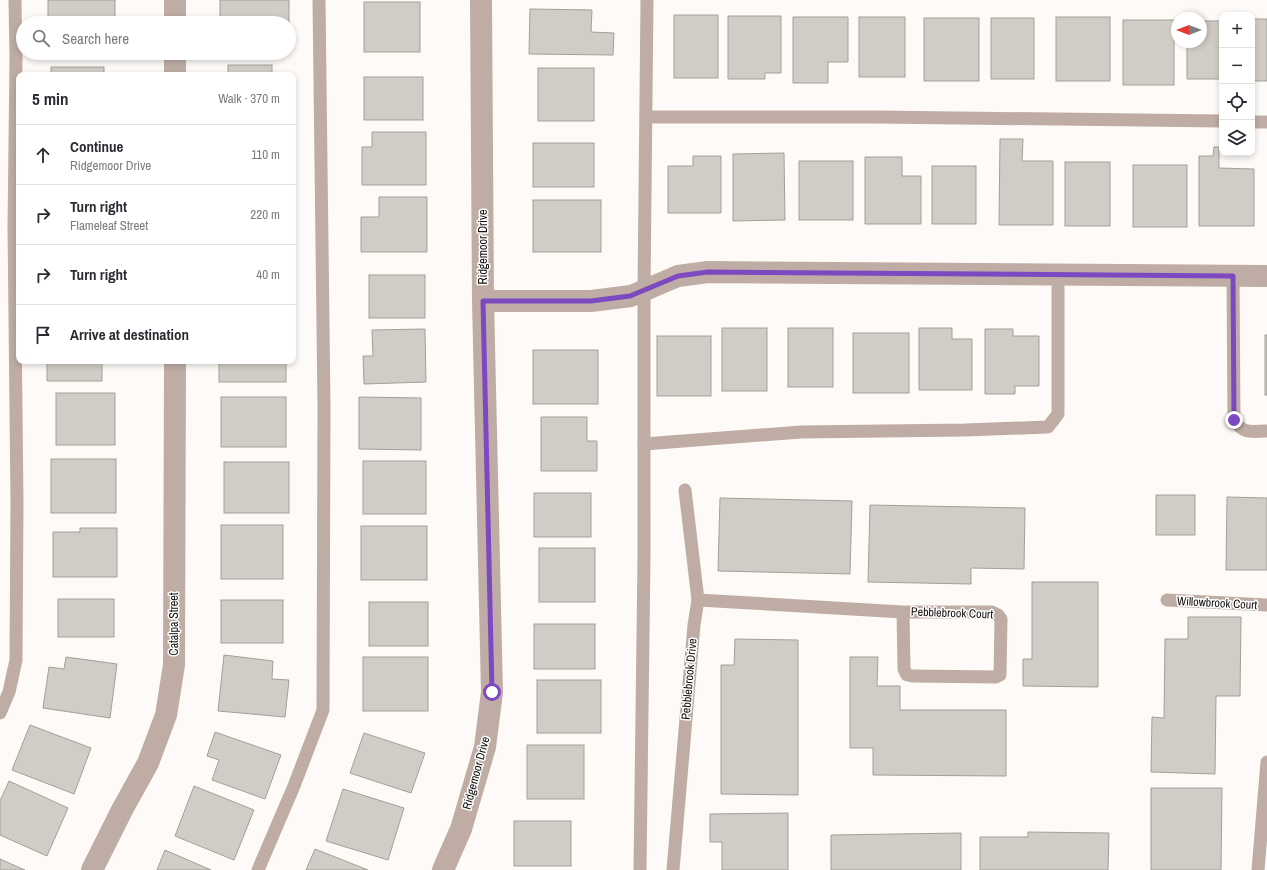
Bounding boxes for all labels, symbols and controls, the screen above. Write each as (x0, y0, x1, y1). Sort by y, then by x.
north arrow (1171, 12, 1207, 48)
map controls (1219, 12, 1255, 156)
button: + (1219, 12, 1255, 48)
search box (16, 16, 296, 60)
icon: search (30, 27, 52, 49)
text: Search here (62, 28, 129, 49)
button: − (1219, 48, 1255, 84)
button: locate (1219, 84, 1255, 120)
text: 5 min (32, 87, 68, 110)
text: Walk · 370 m (218, 90, 280, 107)
button: layers (1219, 120, 1255, 156)
text: Continue (70, 136, 123, 157)
icon: ahead (32, 144, 54, 166)
text: 110 m (251, 146, 280, 163)
text: Ridgemoor Drive (70, 157, 151, 174)
text: Turn right (70, 196, 127, 217)
icon: right (32, 204, 54, 226)
text: 220 m (250, 206, 280, 223)
street label: Ridgemoor Drive (475, 210, 491, 284)
text: Flameleaf Street (70, 217, 148, 234)
icon: right (32, 264, 54, 286)
text: Turn right (70, 264, 127, 285)
text: 40 m (256, 266, 280, 283)
icon: arrive (32, 324, 54, 346)
text: Arrive at destination (70, 324, 189, 345)
route end (1225, 411, 1243, 429)
street label: Catalpa Street (166, 592, 182, 655)
street label: Willowbrook Court (1176, 593, 1258, 613)
street label: Pebblebrook Court (911, 604, 994, 622)
street label: Pebblebrook Drive (677, 638, 701, 720)
route start (483, 683, 501, 701)
street label: Ridgemoor Drive (459, 735, 493, 811)

